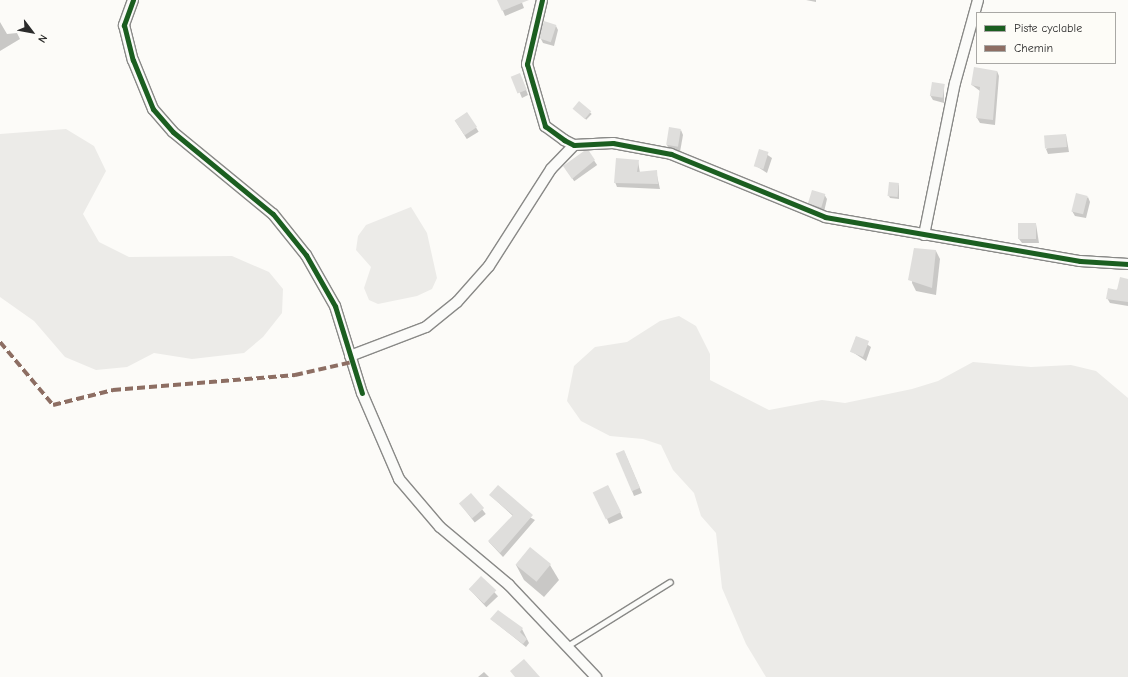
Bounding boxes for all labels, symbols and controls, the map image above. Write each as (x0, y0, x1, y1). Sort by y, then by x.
north arrow (12, 12, 52, 52)
legend (976, 12, 1116, 64)
text: Piste cyclable (1014, 21, 1082, 35)
text: N (35, 32, 50, 45)
text: Chemin (1014, 41, 1053, 55)

